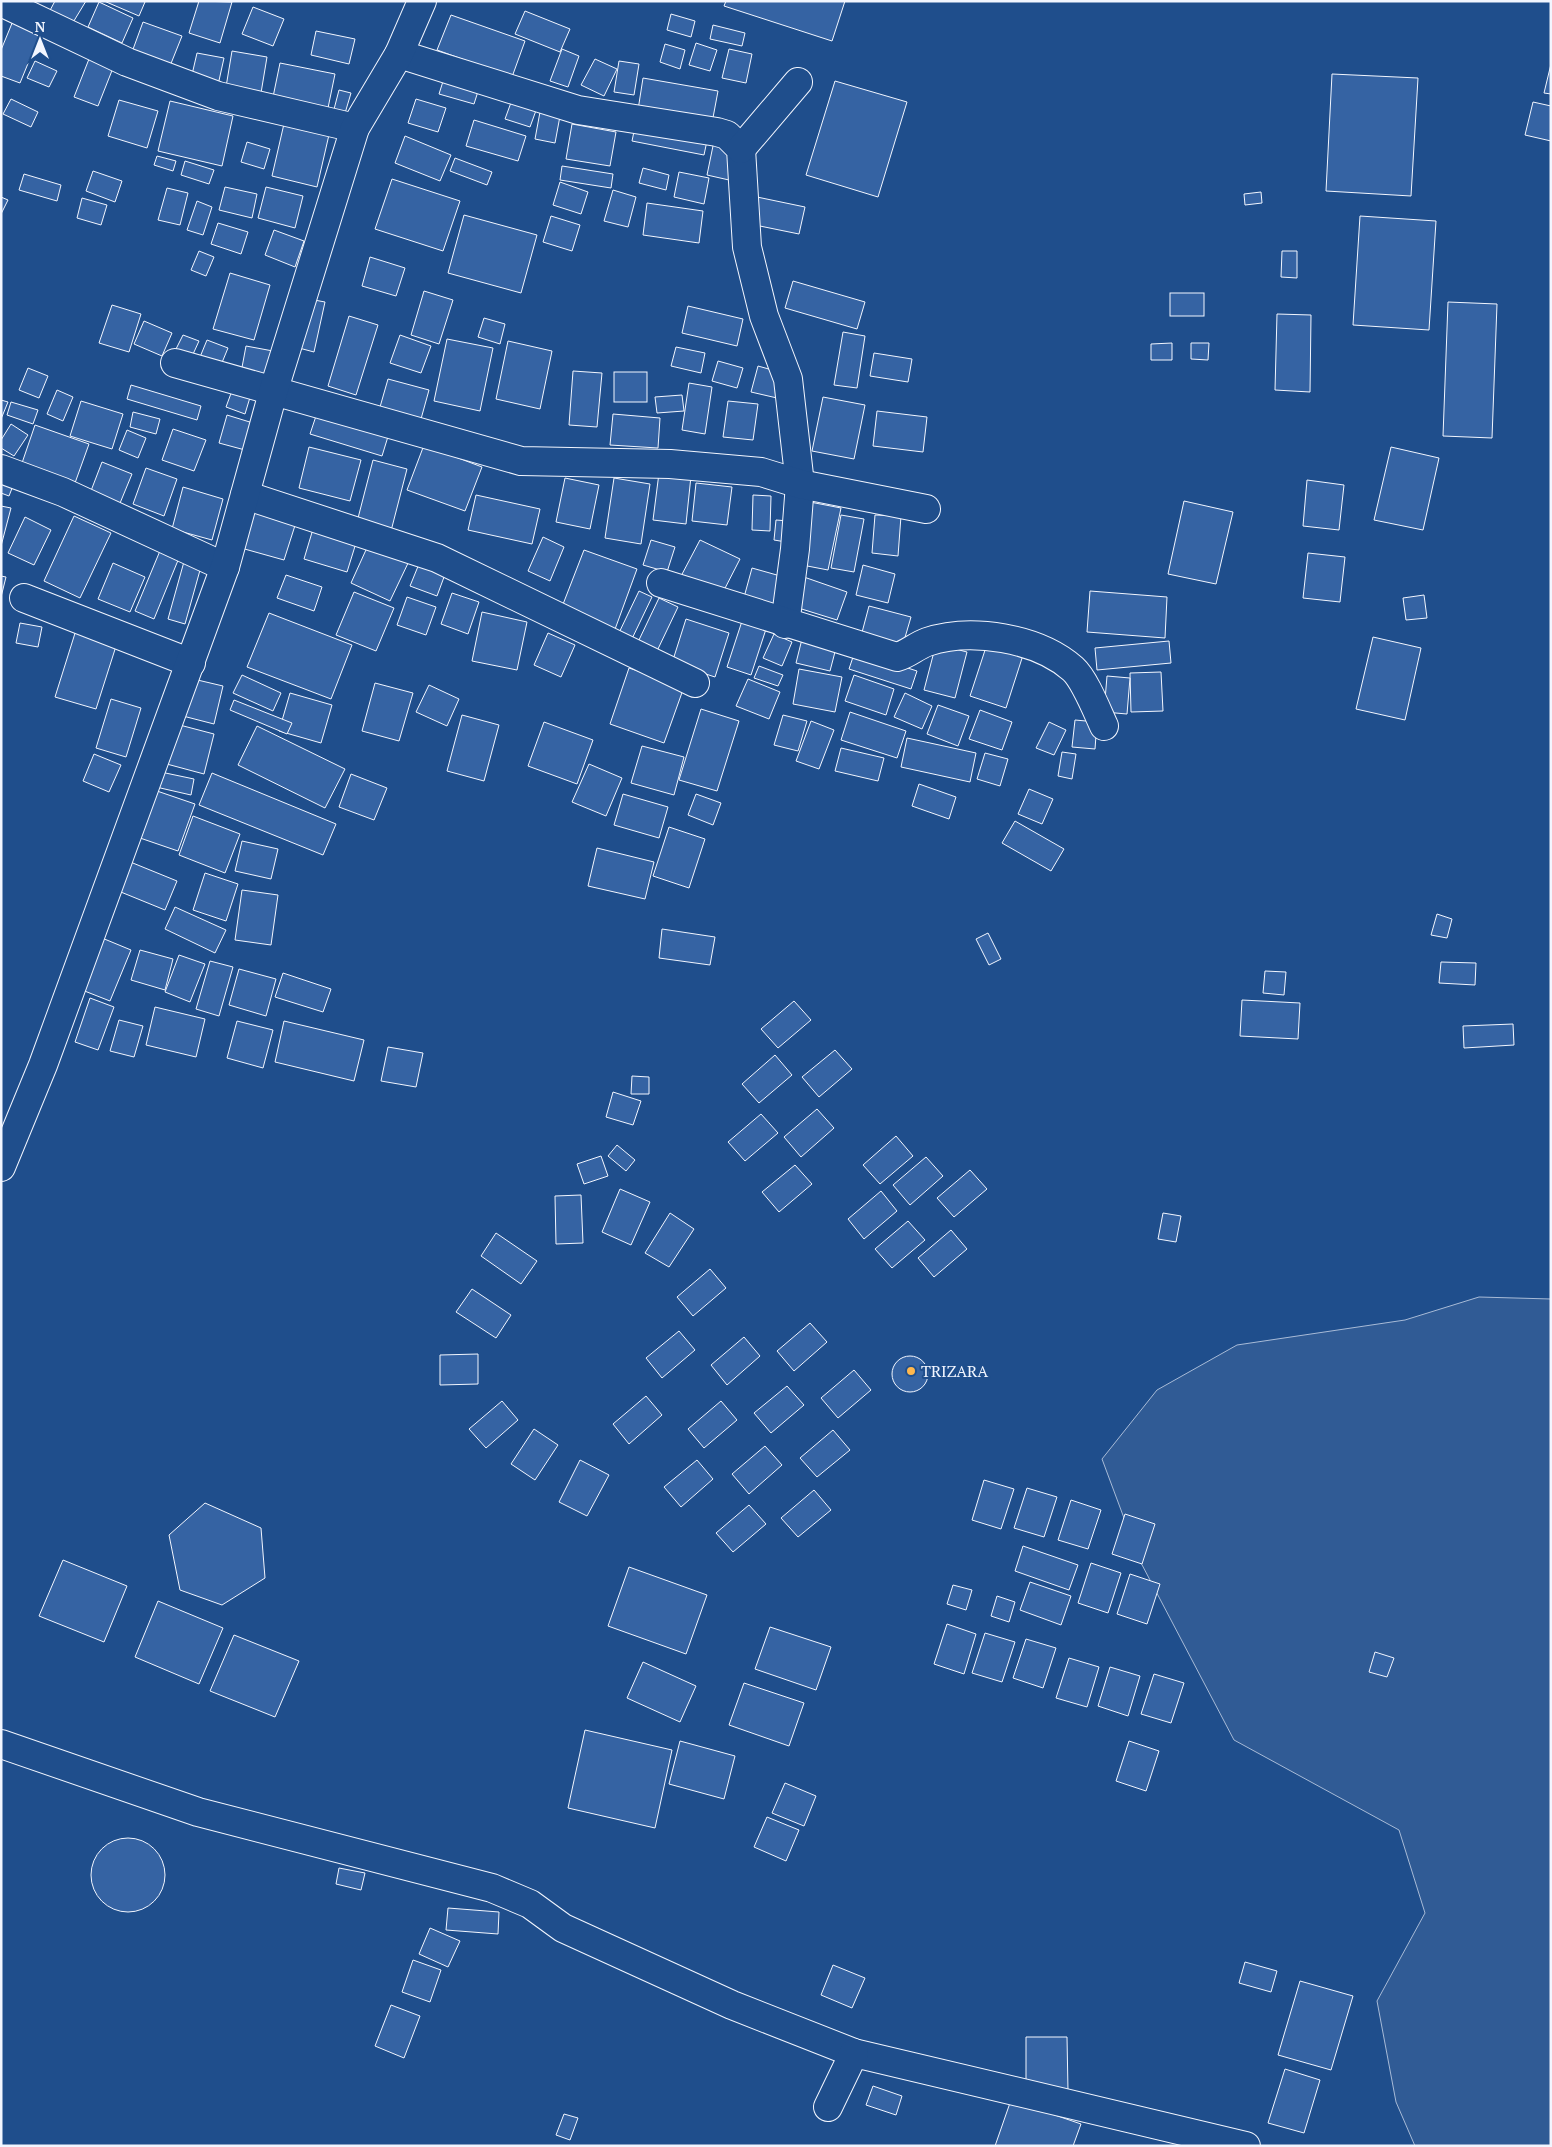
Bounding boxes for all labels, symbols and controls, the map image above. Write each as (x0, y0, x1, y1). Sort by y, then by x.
north arrow (15, 15, 65, 65)
text: N (35, 17, 46, 36)
place label: TRIZARA (921, 1360, 988, 1382)
marker: TRIZARA (905, 1365, 917, 1377)

